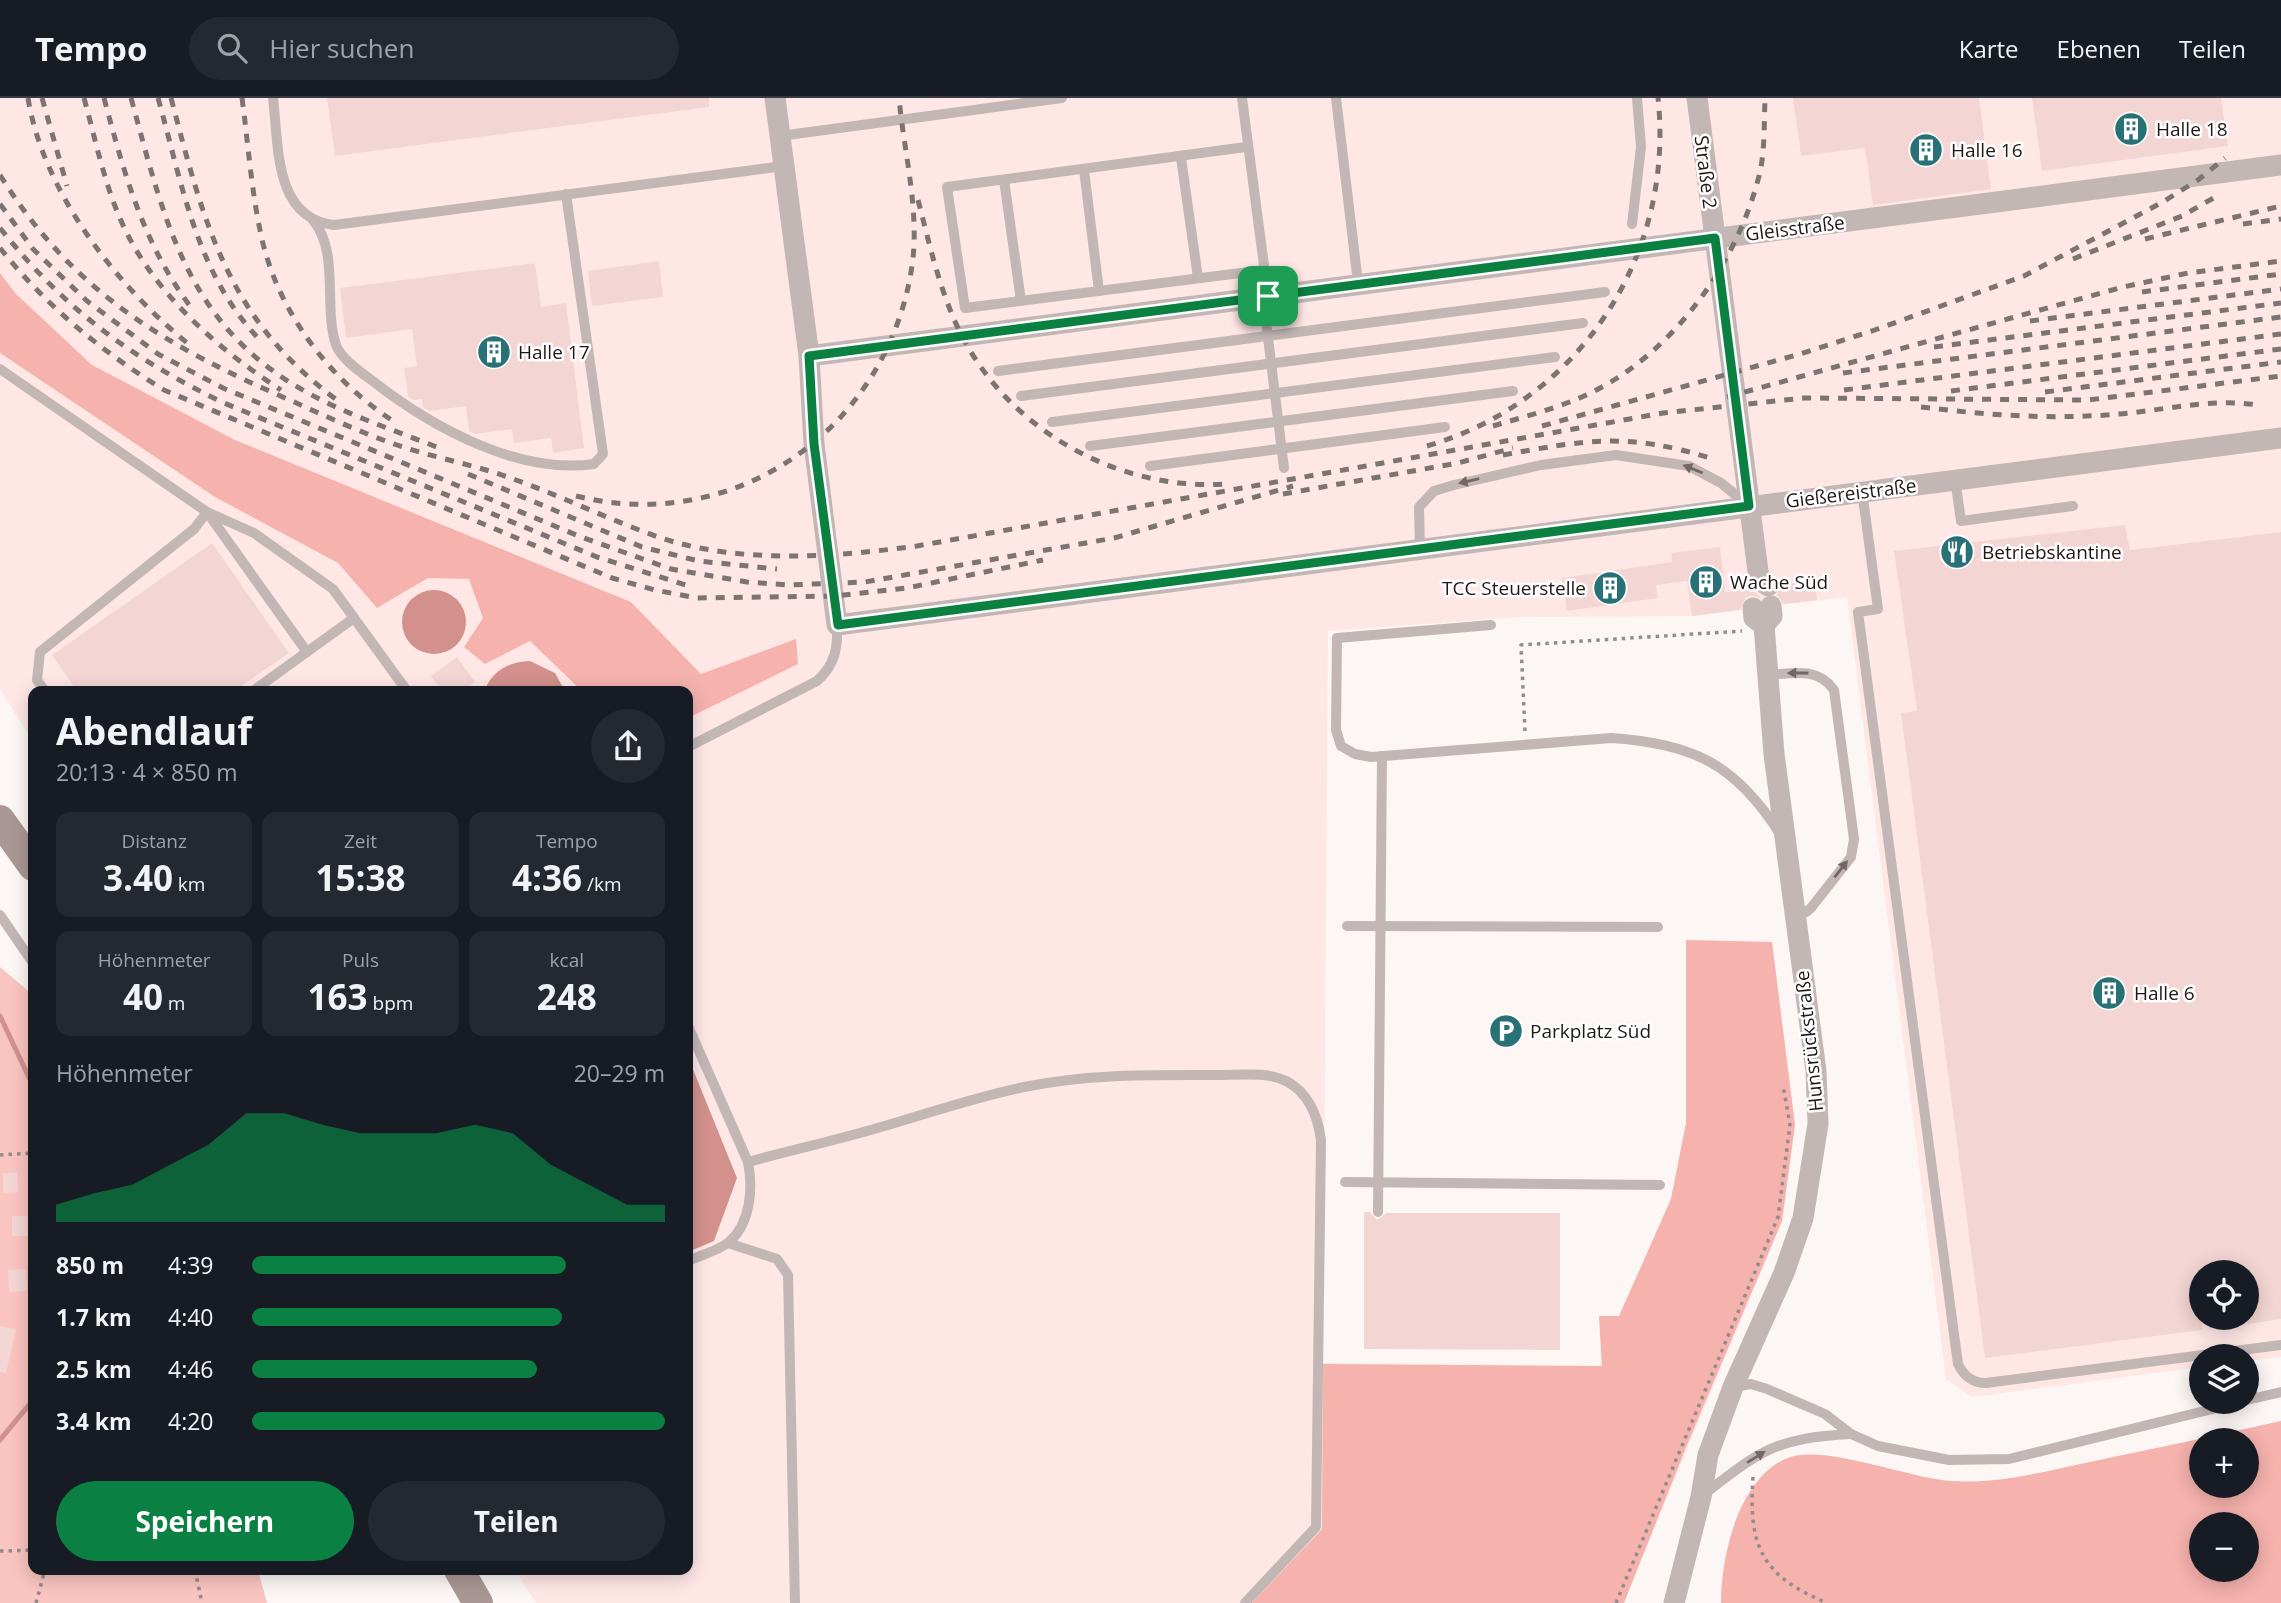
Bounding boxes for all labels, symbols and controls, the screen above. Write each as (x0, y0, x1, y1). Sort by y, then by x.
search box (189, 17, 679, 80)
text: Tempo (35, 26, 147, 71)
icon: search (213, 29, 251, 67)
text: Hier suchen (269, 30, 414, 66)
text: Karte (1959, 32, 2019, 65)
text: Ebenen (2057, 32, 2141, 65)
text: Teilen (2179, 32, 2246, 65)
building icon: Halle 18 (2112, 110, 2150, 148)
place label: Halle 18 (2156, 116, 2228, 142)
building icon: Halle 16 (1907, 131, 1945, 169)
street label: Straße 2 (1689, 134, 1723, 210)
place label: Halle 16 (1951, 137, 2023, 163)
street label: Gleisstraße (1744, 209, 1846, 247)
pin (1238, 266, 1298, 326)
icon: arrive (1249, 277, 1287, 315)
building icon: Halle 17 (475, 333, 513, 371)
place label: Halle 17 (518, 339, 590, 365)
one-way arrow (1682, 464, 1703, 475)
street label: Gießereistraße (1784, 472, 1918, 514)
one-way arrow (1458, 476, 1480, 487)
restaurant icon: Betriebskantine (1938, 533, 1976, 571)
place label: Betriebskantine (1982, 539, 2122, 565)
building icon: Wache Süd (1687, 563, 1725, 601)
building icon: TCC Steuerstelle (1591, 569, 1629, 607)
place label: Wache Süd (1730, 569, 1828, 595)
place label: TCC Steuerstelle (1442, 575, 1586, 601)
one-way arrow (1787, 667, 1809, 679)
text: Abendlauf (56, 704, 252, 756)
button: share (591, 709, 665, 783)
text: 20:13 · 4 × 850 m (56, 756, 238, 788)
text: Distanz (121, 828, 187, 854)
text: Zeit (344, 828, 377, 854)
text: Tempo (536, 828, 598, 854)
text: 3.40 (103, 854, 173, 901)
text: 15:38 (315, 854, 406, 901)
text: 4:36 (512, 854, 582, 901)
one-way arrow (1834, 861, 1849, 879)
text: km (173, 871, 205, 897)
text: /km (582, 871, 622, 897)
text: Höhenmeter (98, 947, 211, 973)
text: Puls (342, 947, 379, 973)
text: kcal (550, 947, 584, 973)
street label: Hunsrückstraße (1789, 969, 1829, 1113)
text: 40 (123, 973, 163, 1020)
text: 163 (308, 973, 368, 1020)
text: 248 (537, 973, 597, 1020)
building icon: Halle 6 (2090, 974, 2128, 1012)
place label: Halle 6 (2134, 980, 2195, 1006)
text: m (163, 990, 185, 1016)
text: bpm (368, 990, 413, 1016)
parking icon: Parkplatz Süd (1487, 1012, 1525, 1050)
place label: Parkplatz Süd (1530, 1018, 1651, 1044)
text: Höhenmeter (56, 1057, 193, 1089)
text: 20–29 m (574, 1057, 665, 1089)
text: 850 m (56, 1249, 124, 1281)
text: 4:39 (168, 1249, 214, 1281)
map controls (2189, 1260, 2259, 1582)
button: locate (2189, 1260, 2259, 1330)
text: 1.7 km (56, 1301, 132, 1333)
text: 4:40 (168, 1301, 214, 1333)
button: layers (2189, 1344, 2259, 1414)
text: 2.5 km (56, 1353, 132, 1385)
text: 4:46 (168, 1353, 214, 1385)
text: 3.4 km (56, 1405, 132, 1437)
text: 4:20 (168, 1405, 214, 1437)
button: + (2189, 1428, 2259, 1498)
one-way arrow (1746, 1450, 1765, 1463)
button: Speichern (56, 1481, 354, 1561)
button: Teilen (368, 1481, 665, 1561)
button: − (2189, 1512, 2259, 1582)

